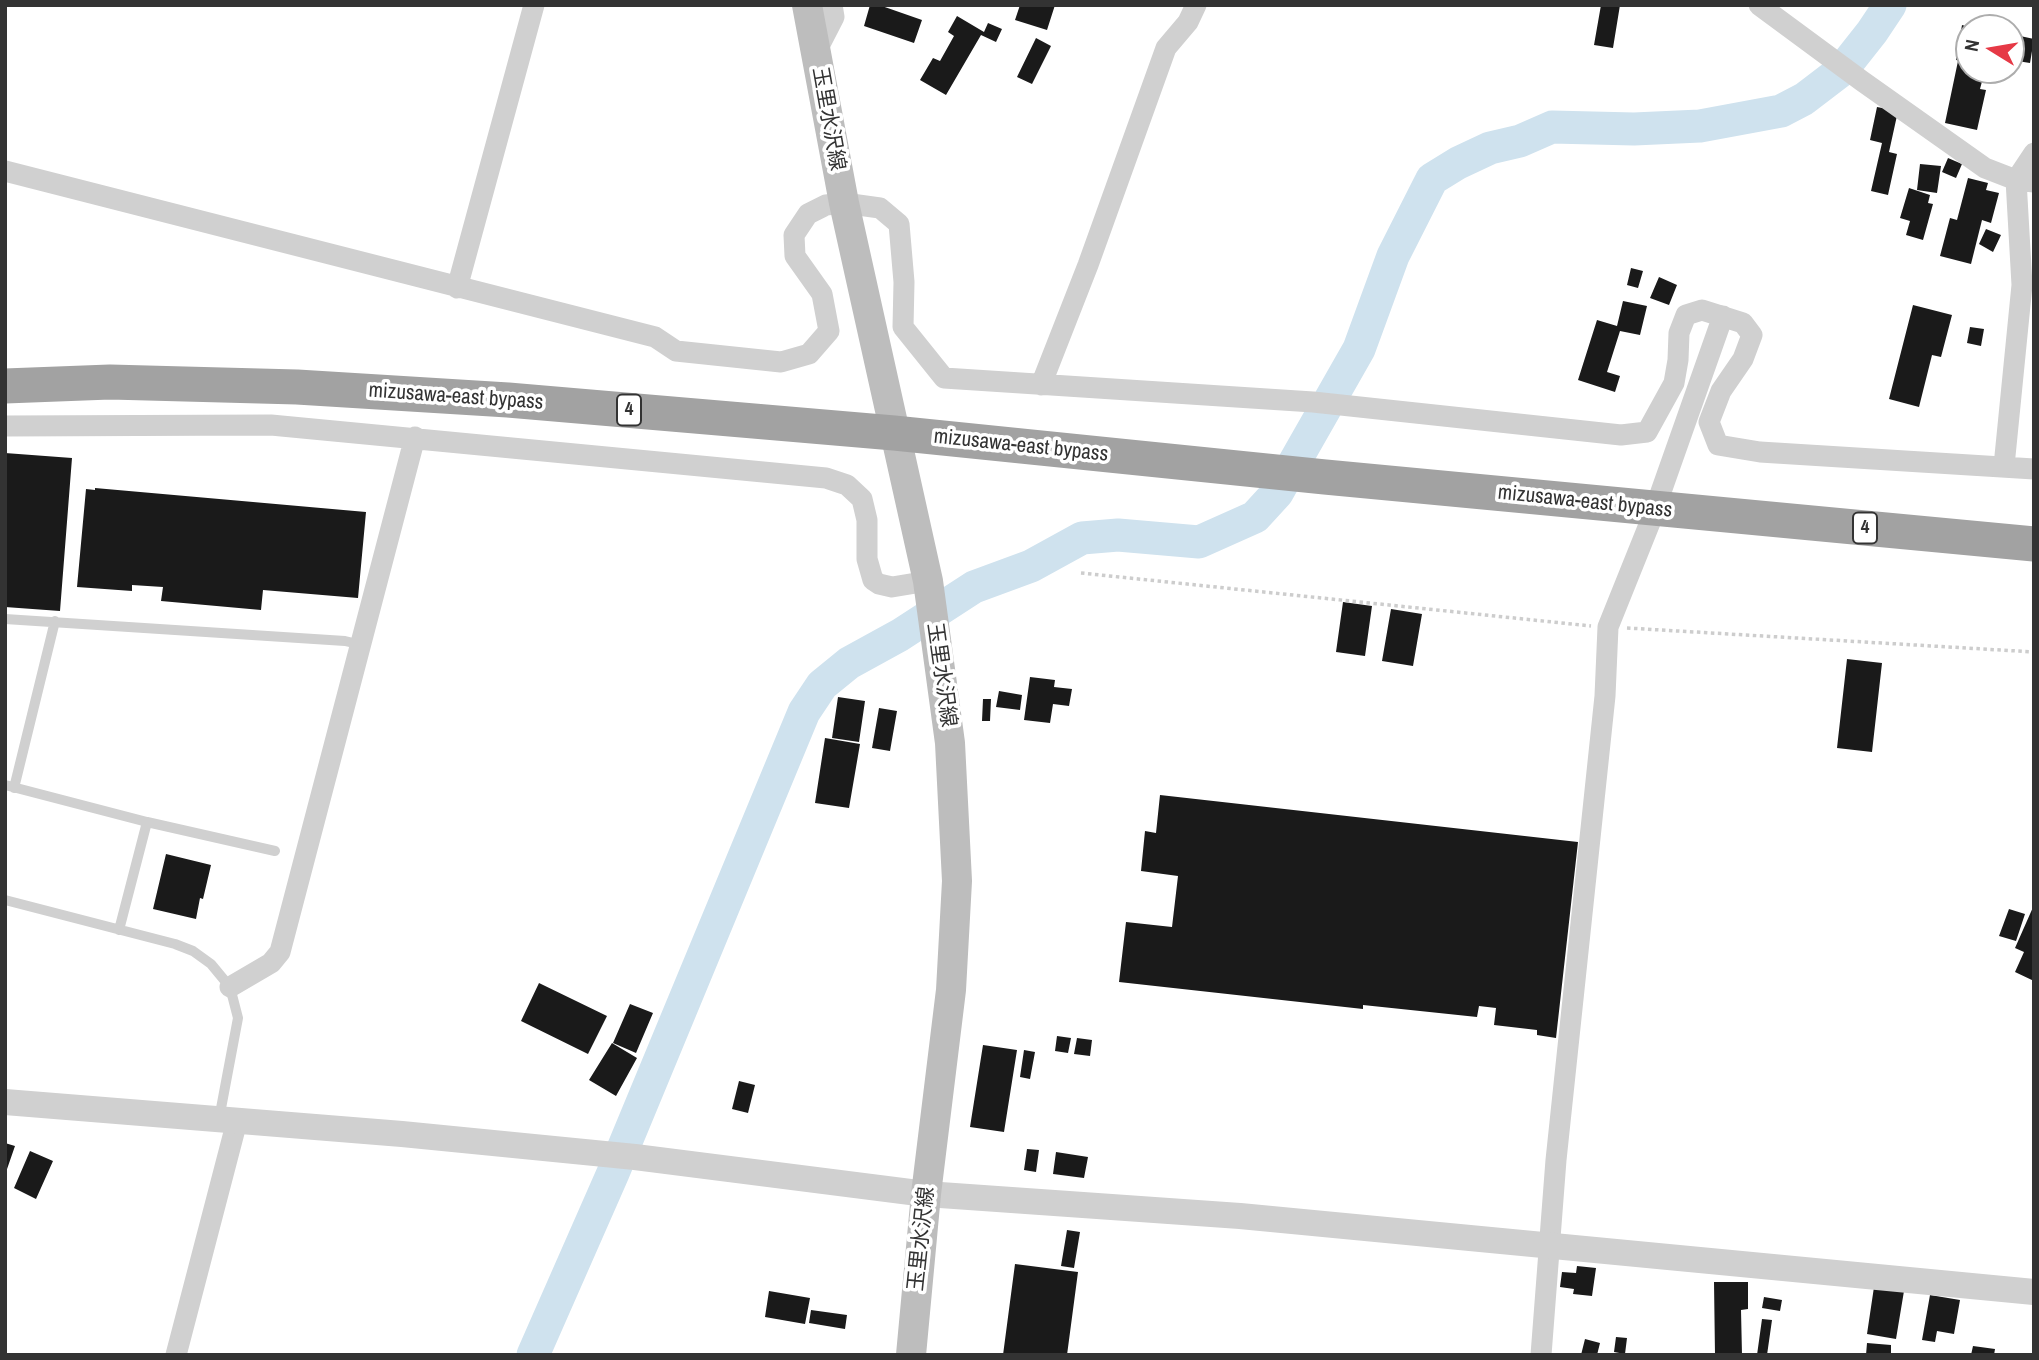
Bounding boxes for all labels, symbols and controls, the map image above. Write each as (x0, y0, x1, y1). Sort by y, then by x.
north arrow (1955, 14, 2025, 84)
text: N (1958, 37, 1985, 53)
street label: 玉里水沢線 (806, 65, 850, 173)
street label: mizusawa-east bypass (368, 378, 544, 416)
road number: 4 (617, 394, 641, 426)
street label: mizusawa-east bypass (933, 424, 1109, 468)
street label: mizusawa-east bypass (1497, 480, 1673, 524)
road number: 4 (1853, 512, 1877, 544)
street label: 玉里水沢線 (921, 621, 961, 729)
street label: 玉里水沢線 (904, 1185, 940, 1293)

